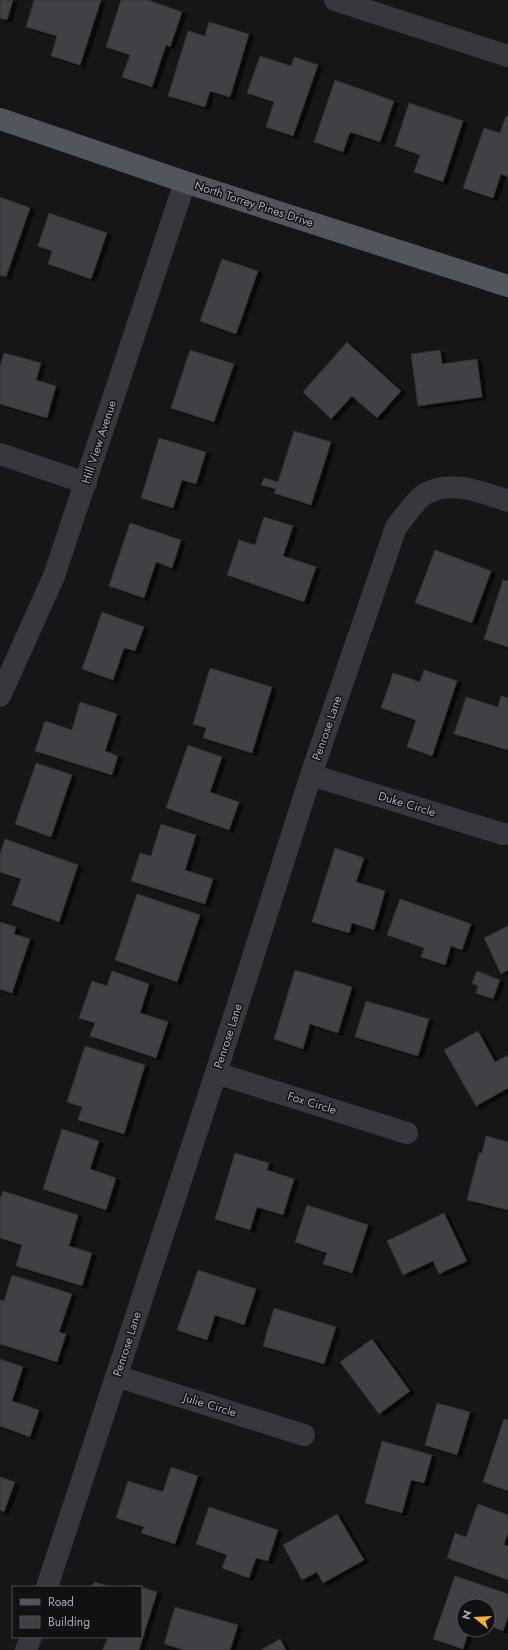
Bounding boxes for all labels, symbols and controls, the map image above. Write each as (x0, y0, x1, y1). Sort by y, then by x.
street label: North Torrey Pines Drive (192, 176, 316, 232)
street label: Hill View Avenue (77, 398, 121, 486)
street label: Penrose Lane (308, 693, 346, 763)
street label: Duke Circle (376, 787, 438, 821)
street label: Penrose Lane (209, 1001, 247, 1071)
street label: Fox Circle (285, 1087, 339, 1119)
street label: Penrose Lane (108, 1309, 146, 1379)
street label: Julie Circle (179, 1388, 239, 1422)
legend (12, 1586, 142, 1638)
text: Road (48, 1593, 74, 1611)
north arrow (456, 1598, 496, 1638)
text: N (458, 1608, 475, 1622)
text: Building (48, 1613, 90, 1631)

